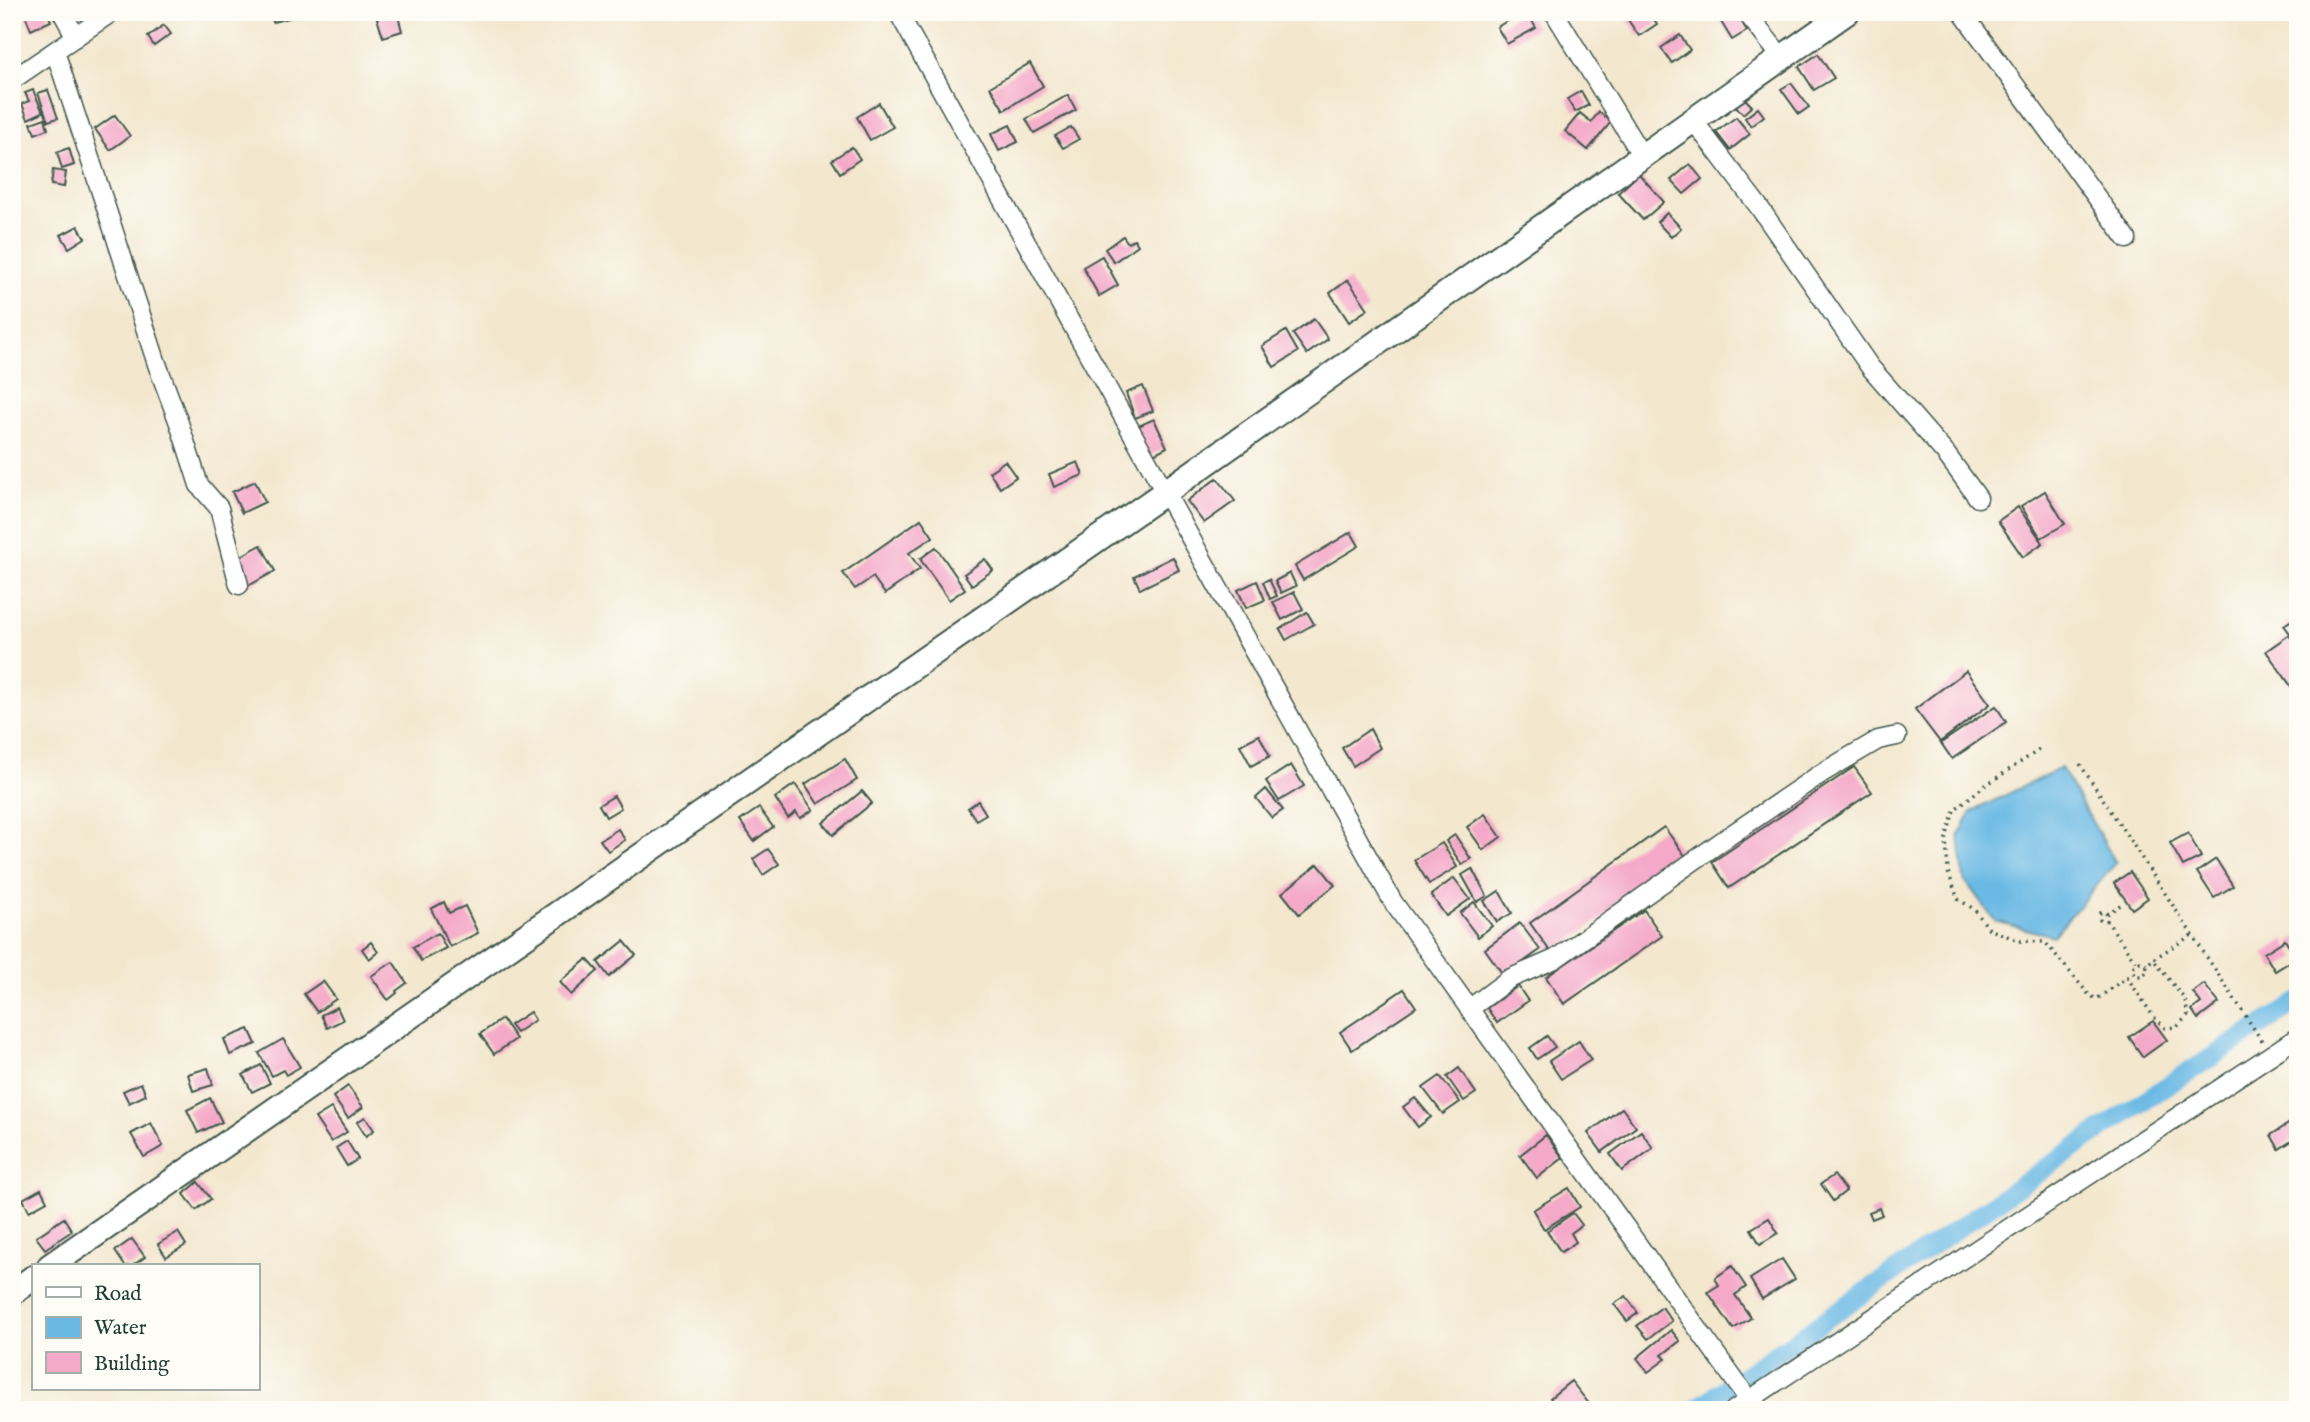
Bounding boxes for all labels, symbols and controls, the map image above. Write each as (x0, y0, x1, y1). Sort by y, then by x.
legend (32, 1264, 259, 1390)
text: Road (94, 1281, 142, 1308)
text: Water (94, 1315, 147, 1342)
text: Building (94, 1351, 170, 1378)

